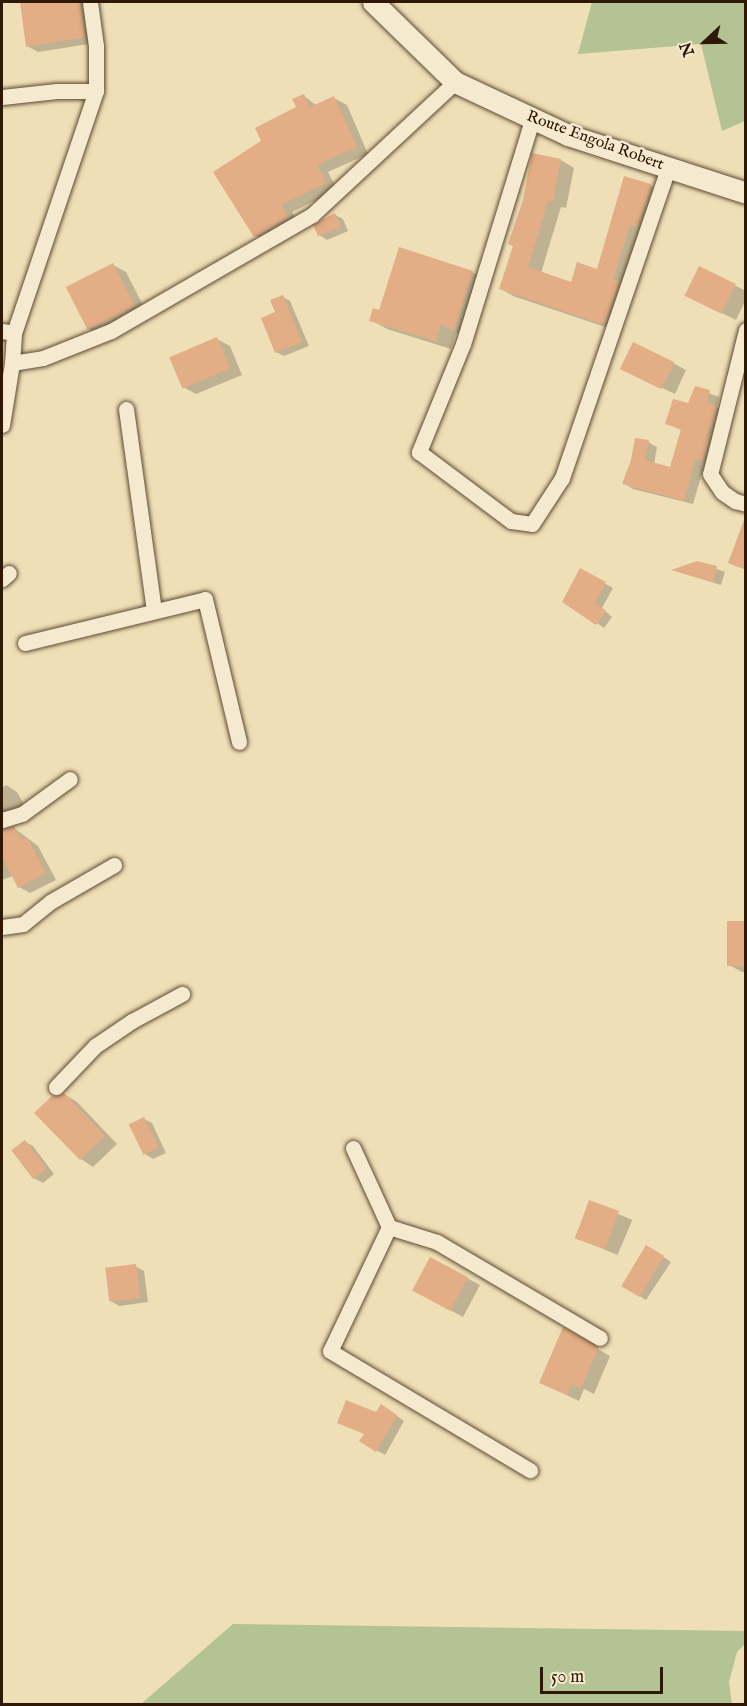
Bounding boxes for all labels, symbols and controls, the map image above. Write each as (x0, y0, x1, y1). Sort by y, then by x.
north arrow (675, 12, 735, 72)
text: N (676, 39, 700, 59)
street label: Route Engola Robert (524, 107, 666, 175)
scale bar (543, 1655, 666, 1693)
text: 50 m (551, 1666, 584, 1689)

